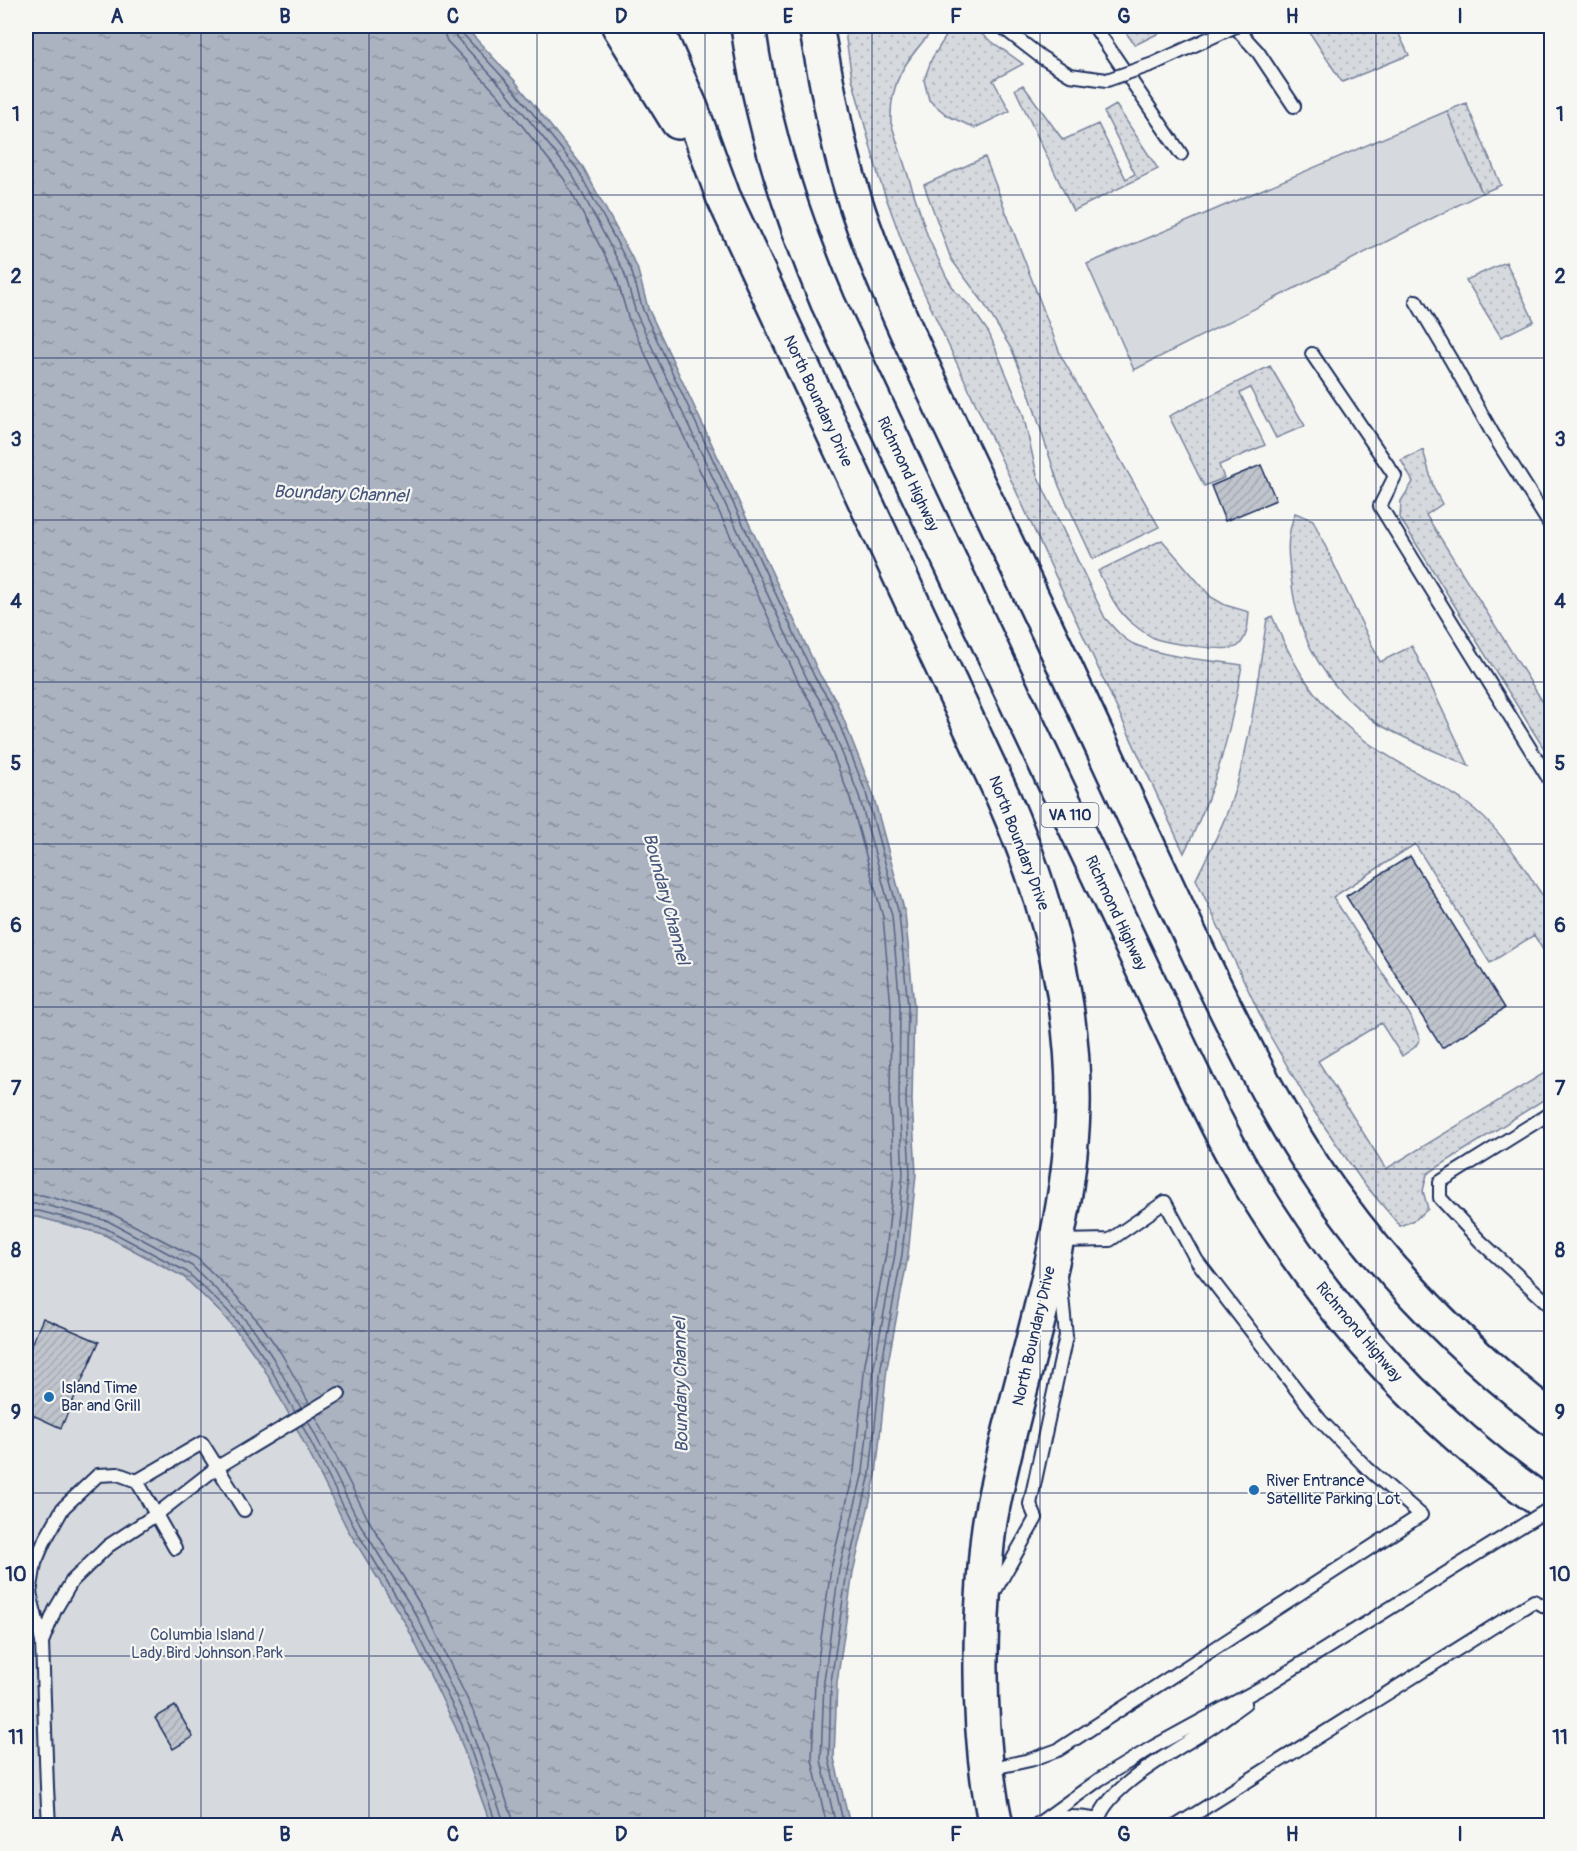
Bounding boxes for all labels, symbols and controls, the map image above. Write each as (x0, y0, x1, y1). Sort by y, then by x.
text: A (111, 4, 124, 29)
text: B (279, 4, 291, 29)
text: C (447, 4, 459, 29)
text: D (615, 4, 628, 29)
text: E (783, 4, 794, 29)
text: F (950, 4, 962, 29)
text: G (1117, 4, 1131, 29)
text: H (1286, 4, 1299, 29)
text: I (1457, 4, 1463, 29)
text: 1 (12, 102, 20, 127)
text: 1 (1556, 102, 1564, 127)
text: 2 (10, 264, 22, 289)
text: 2 (1554, 264, 1566, 289)
street label: North Boundary Drive (779, 332, 857, 470)
street label: Richmond Highway (873, 413, 943, 535)
text: 3 (10, 427, 22, 452)
text: 3 (1554, 427, 1566, 452)
water label: Boundary Channel (273, 480, 411, 508)
text: 4 (10, 589, 22, 614)
text: 4 (1554, 589, 1566, 614)
text: 5 (11, 751, 22, 776)
text: 5 (1555, 751, 1566, 776)
street label: North Boundary Drive (984, 773, 1054, 913)
road number: VA 110 (1042, 803, 1098, 827)
water label: Boundary Channel (637, 831, 695, 969)
street label: Richmond Highway (1081, 852, 1151, 974)
text: 6 (10, 913, 22, 938)
text: 6 (1554, 913, 1566, 938)
text: 7 (11, 1076, 22, 1101)
text: 7 (1555, 1076, 1566, 1101)
text: 8 (11, 1238, 21, 1263)
text: 8 (1555, 1238, 1565, 1263)
street label: North Boundary Drive (1008, 1264, 1060, 1408)
street label: Richmond Highway (1311, 1278, 1407, 1386)
water label: Boundary Channel (668, 1315, 694, 1453)
place label: Island Time Bar and Grill (61, 1378, 141, 1416)
marker: Island Time Bar and Grill (42, 1390, 56, 1404)
text: 9 (11, 1400, 21, 1425)
text: 9 (1555, 1400, 1565, 1425)
place label: River Entrance Satellite Parking Lot (1266, 1471, 1401, 1509)
marker: River Entrance Satellite Parking Lot (1247, 1483, 1261, 1497)
text: 10 (5, 1562, 27, 1587)
text: 10 (1549, 1562, 1571, 1587)
park label: Columbia Island / Lady Bird Johnson Park (131, 1625, 283, 1663)
text: 11 (8, 1725, 24, 1750)
text: 11 (1552, 1725, 1568, 1750)
text: A (111, 1822, 124, 1847)
text: B (279, 1822, 291, 1847)
text: C (447, 1822, 459, 1847)
text: D (615, 1822, 628, 1847)
text: E (783, 1822, 794, 1847)
text: F (950, 1822, 962, 1847)
text: G (1117, 1822, 1131, 1847)
text: H (1286, 1822, 1299, 1847)
text: I (1457, 1822, 1463, 1847)

